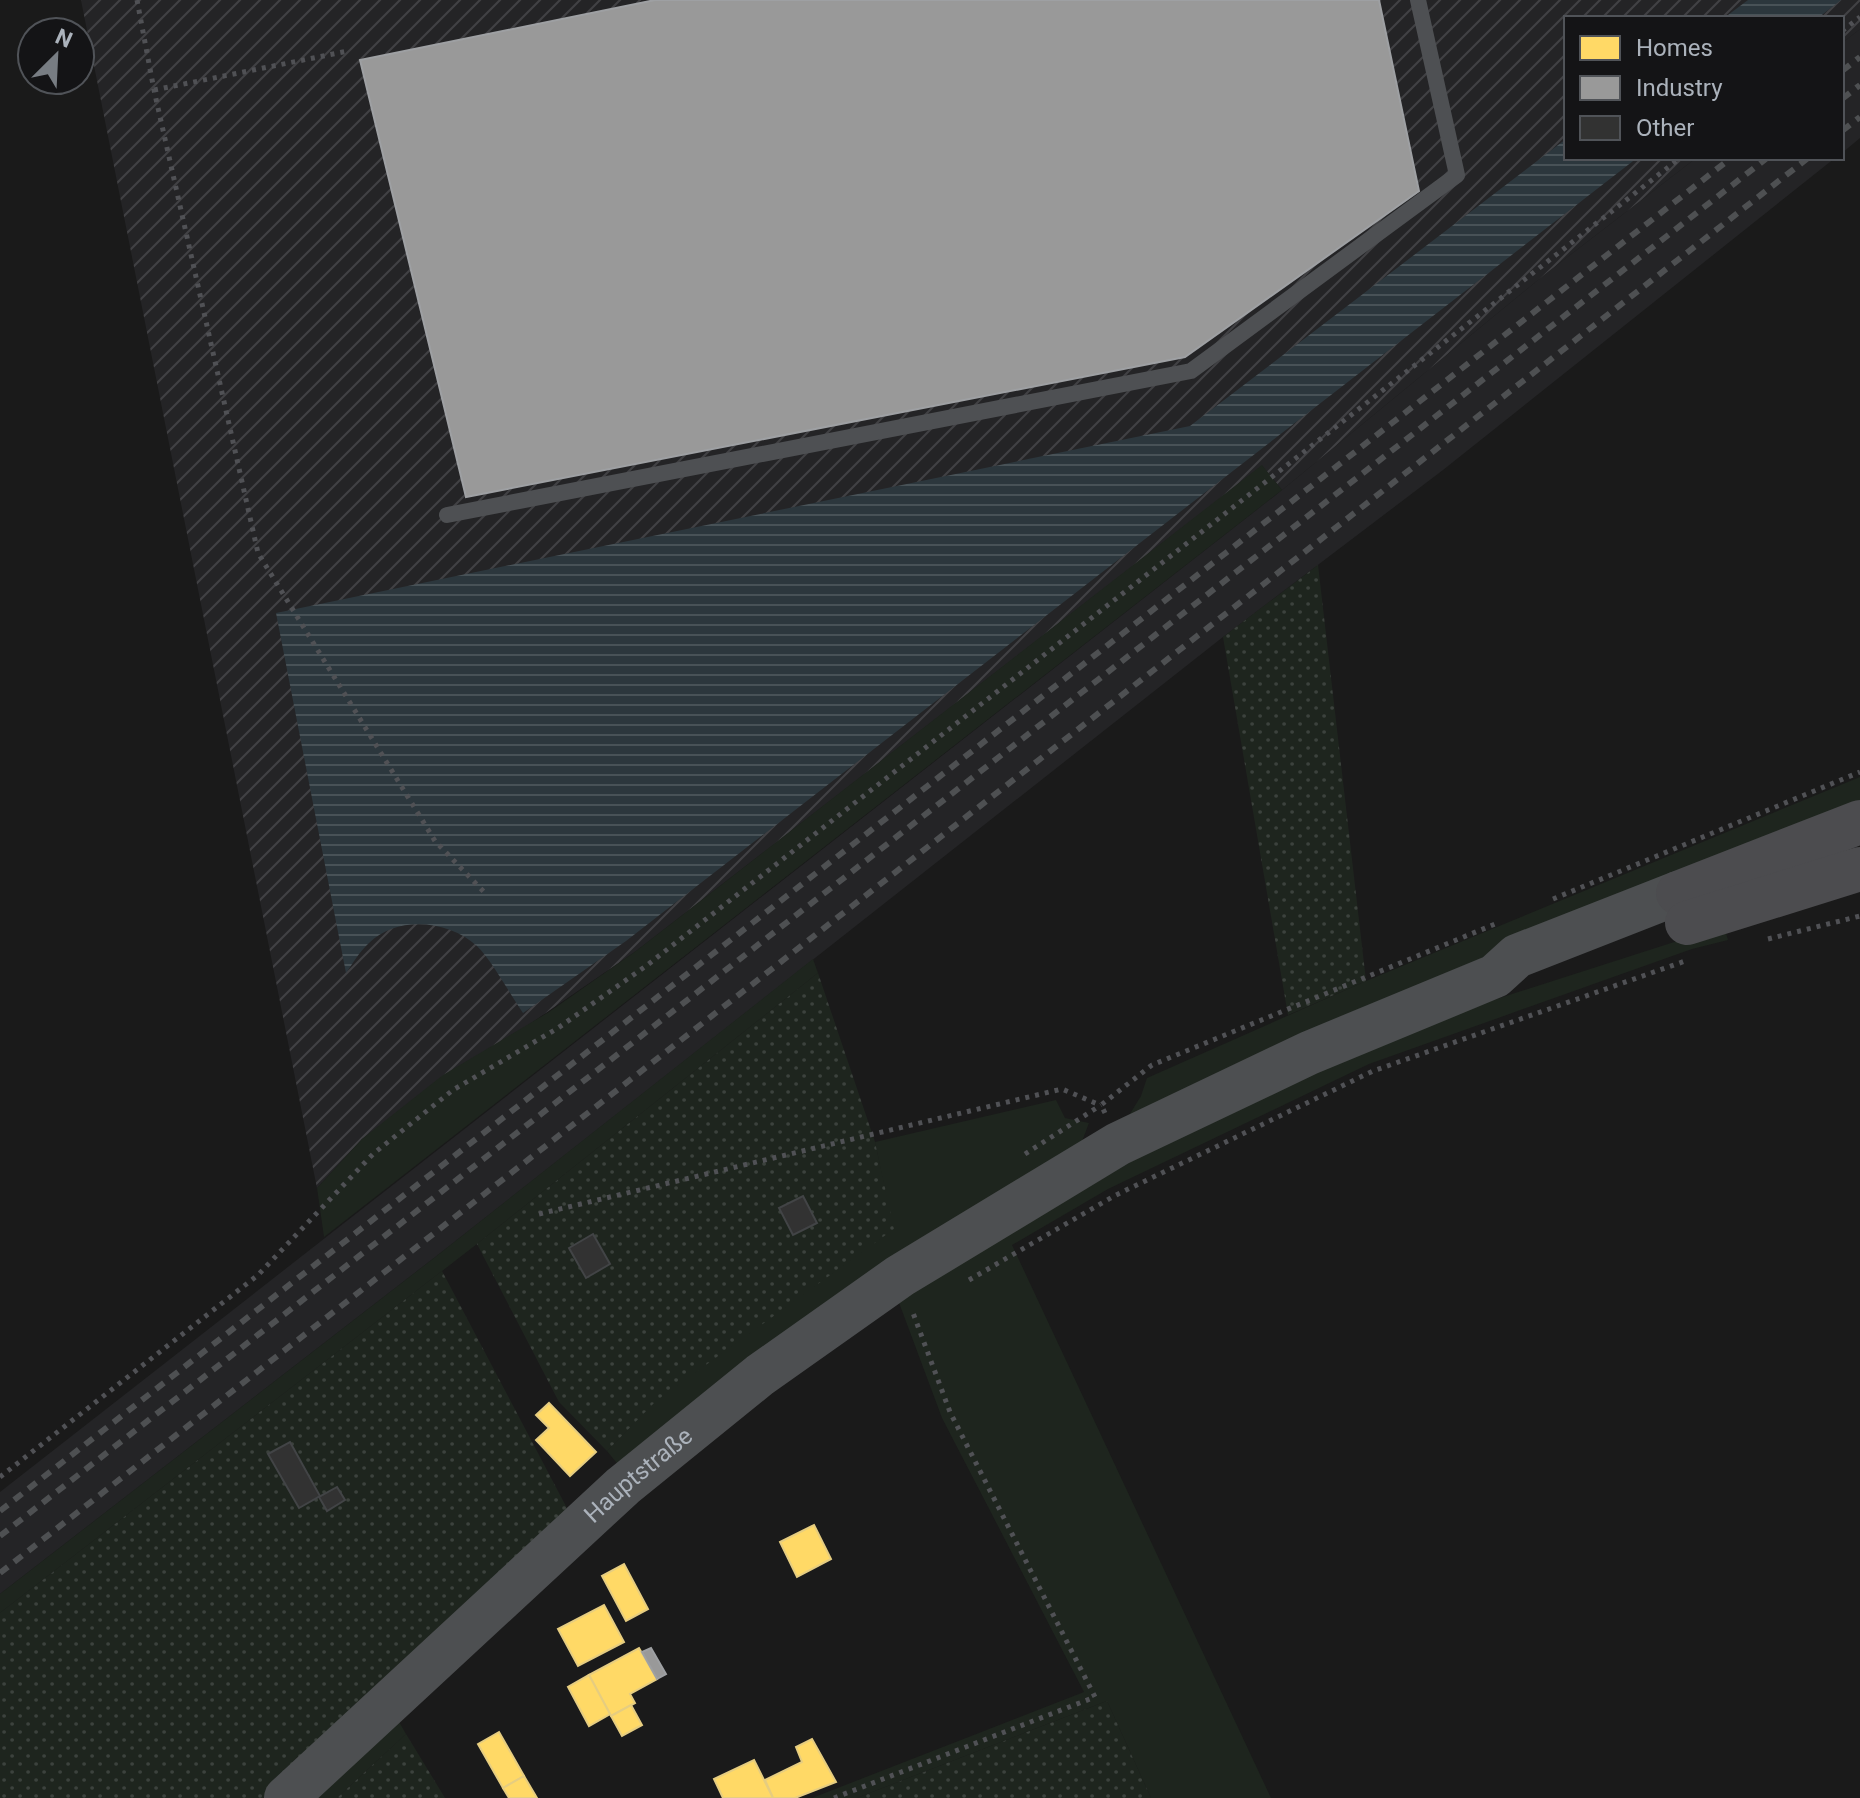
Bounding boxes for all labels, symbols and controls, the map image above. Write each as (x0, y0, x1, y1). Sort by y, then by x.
north arrow (16, 16, 96, 96)
legend (1564, 16, 1844, 160)
text: N (52, 24, 76, 53)
text: Homes (1636, 34, 1713, 62)
text: Industry (1636, 74, 1723, 102)
text: Other (1636, 114, 1694, 142)
street label: Hauptstraße (579, 1422, 698, 1529)

